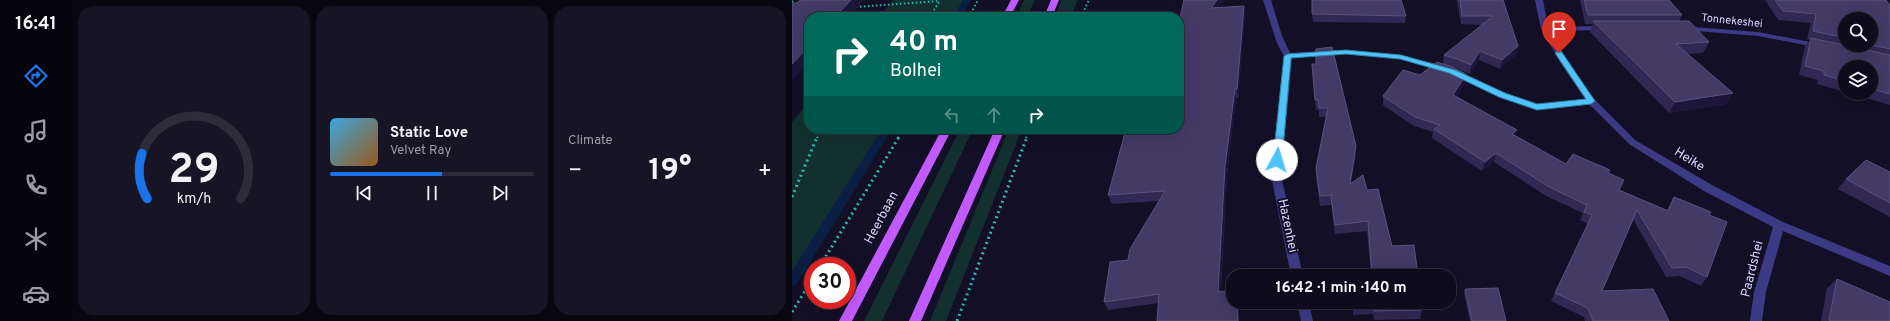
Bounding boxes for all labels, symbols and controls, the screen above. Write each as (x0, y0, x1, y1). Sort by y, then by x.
street label: Tonnekeshei (1701, 11, 1763, 31)
pin (1542, 12, 1576, 53)
map controls (1838, 12, 1878, 100)
button: search (1838, 12, 1878, 52)
text: 16:41 (15, 13, 57, 36)
icon: arrive (1548, 18, 1570, 40)
text: 40 m (890, 25, 958, 61)
icon: right (824, 28, 876, 80)
text: Bolhei (890, 60, 941, 83)
button: layers (1838, 60, 1878, 100)
icon: directions (22, 62, 50, 90)
icon: left (941, 104, 963, 126)
icon: ahead (983, 104, 1005, 126)
icon: right (1025, 104, 1047, 126)
icon: music (22, 117, 50, 145)
text: Static Love (390, 124, 468, 143)
text: Climate (568, 133, 613, 149)
position arrow (1256, 139, 1298, 181)
text: Velvet Ray (390, 143, 451, 159)
text: 29 (169, 144, 220, 197)
street label: Heike (1671, 144, 1707, 176)
text: 19° (649, 153, 691, 190)
text: − (568, 158, 582, 185)
text: + (758, 158, 772, 185)
icon: phone (22, 171, 50, 199)
icon: previous (353, 182, 375, 204)
icon: pause (421, 182, 443, 204)
icon: next (489, 182, 511, 204)
text: km/h (177, 189, 211, 207)
street label: Heerbaan (862, 189, 902, 247)
street label: Hazenhei (1274, 198, 1300, 254)
icon: climate (22, 225, 50, 253)
street label: Paardshei (1738, 239, 1768, 299)
speed limit sign: 30 (804, 257, 856, 309)
text: 16:42 · 1 min · 140 m (1275, 279, 1407, 298)
icon: car (22, 280, 50, 308)

